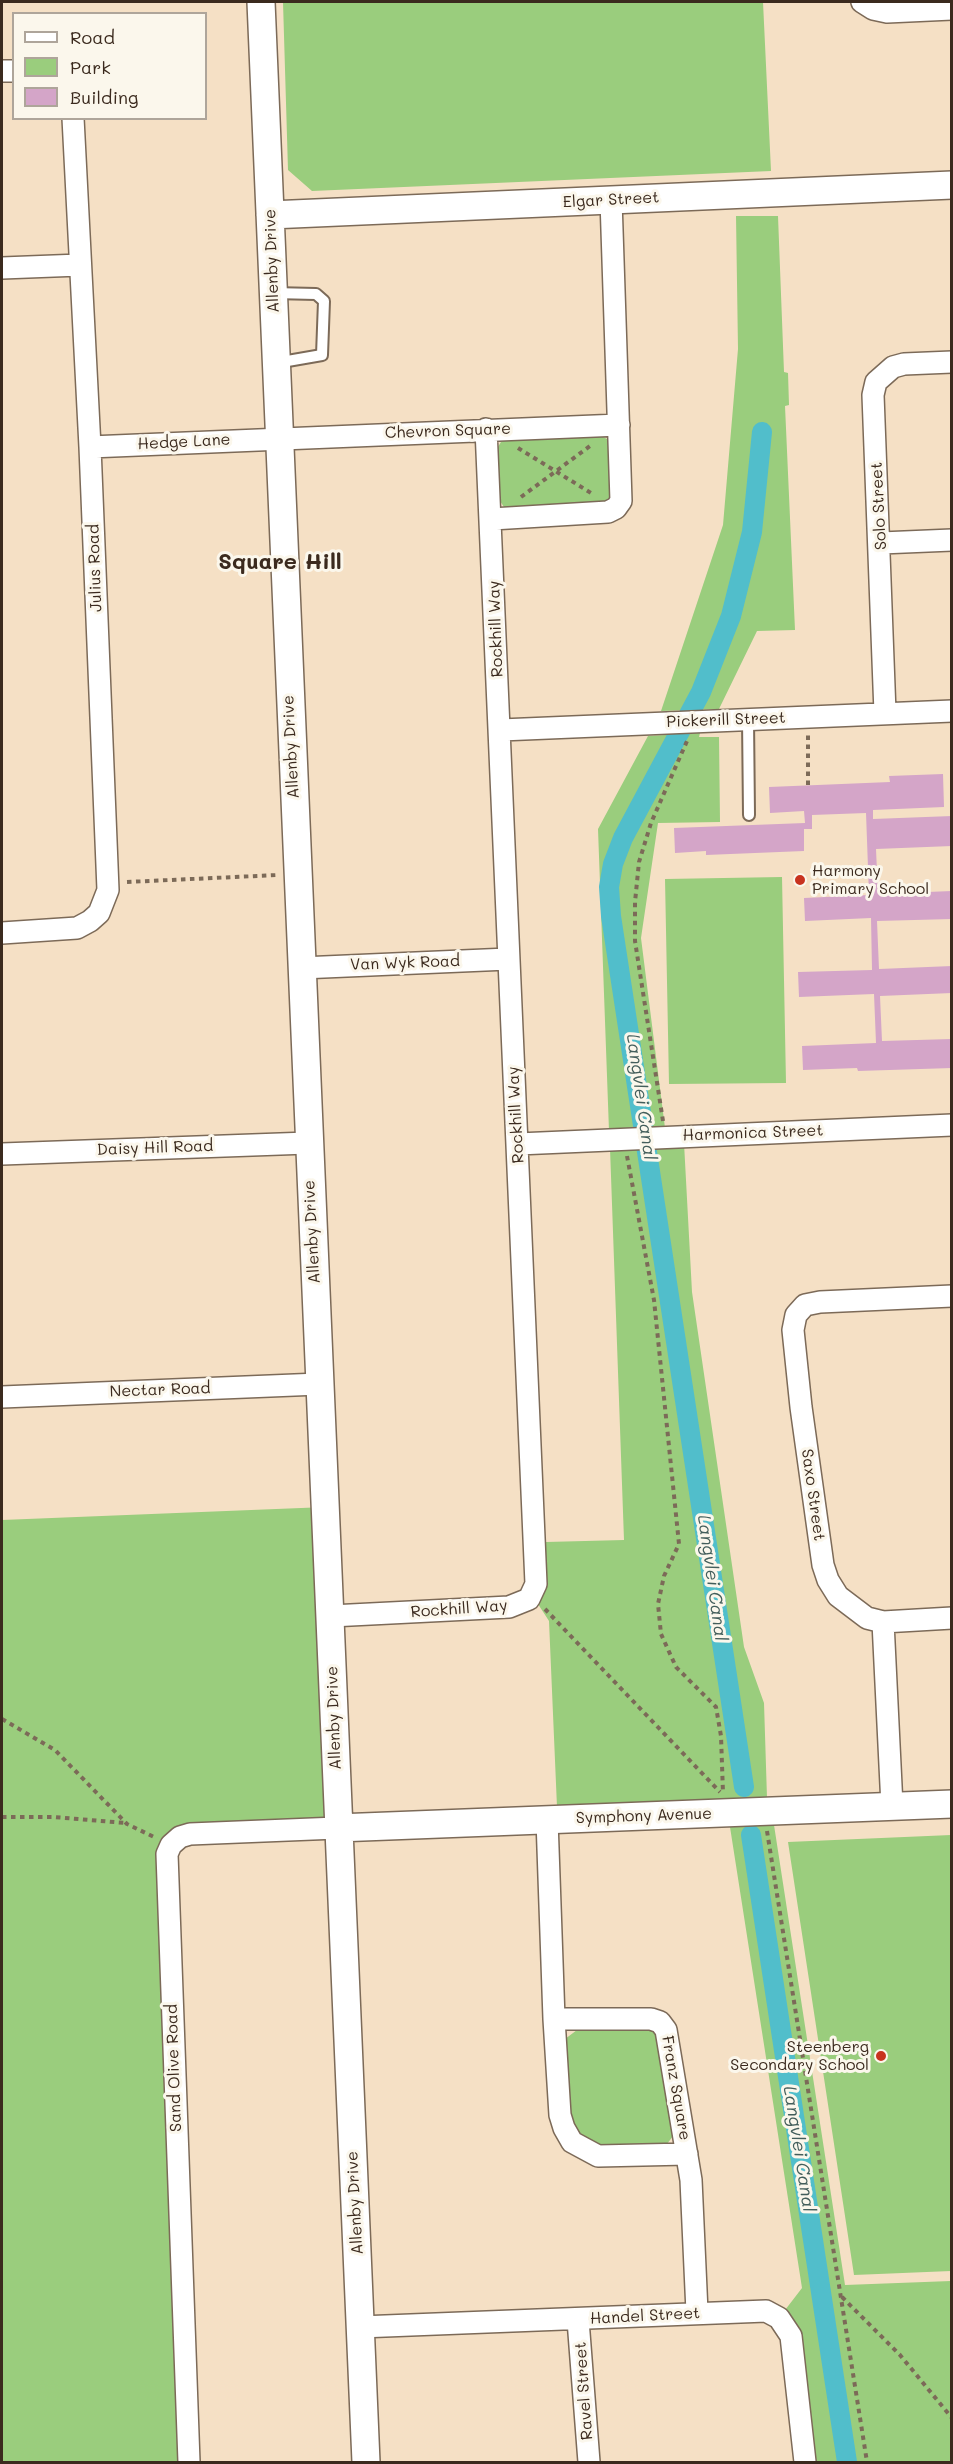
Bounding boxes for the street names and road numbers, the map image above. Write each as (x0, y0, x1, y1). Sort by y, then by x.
street label: Elgar Street (562, 188, 660, 212)
street label: Allenby Drive (261, 209, 283, 313)
street label: Chevron Square (385, 419, 511, 443)
street label: Hedge Lane (137, 430, 231, 454)
street label: Solo Street (867, 462, 891, 550)
street label: Julius Road (84, 524, 106, 612)
street label: Rockhill Way (485, 580, 507, 678)
street label: Allenby Drive (279, 695, 303, 799)
street label: Pickerill Street (666, 708, 786, 732)
street label: Van Wyk Road (350, 951, 460, 975)
street label: Rockhill Way (504, 1066, 528, 1164)
street label: Harmonica Street (682, 1121, 824, 1145)
street label: Daisy Hill Road (96, 1136, 214, 1160)
street label: Allenby Drive (300, 1180, 324, 1284)
street label: Nectar Road (109, 1379, 211, 1401)
street label: Saxo Street (797, 1448, 829, 1542)
street label: Rockhill Way (410, 1596, 508, 1622)
street label: Allenby Drive (323, 1666, 345, 1770)
street label: Symphony Avenue (576, 1804, 712, 1828)
street label: Sand Olive Road (162, 2004, 186, 2132)
street label: Franz Square (657, 2034, 695, 2142)
street label: Allenby Drive (343, 2151, 367, 2255)
street label: Handel Street (589, 2304, 701, 2328)
street label: Ravel Street (571, 2341, 597, 2441)

